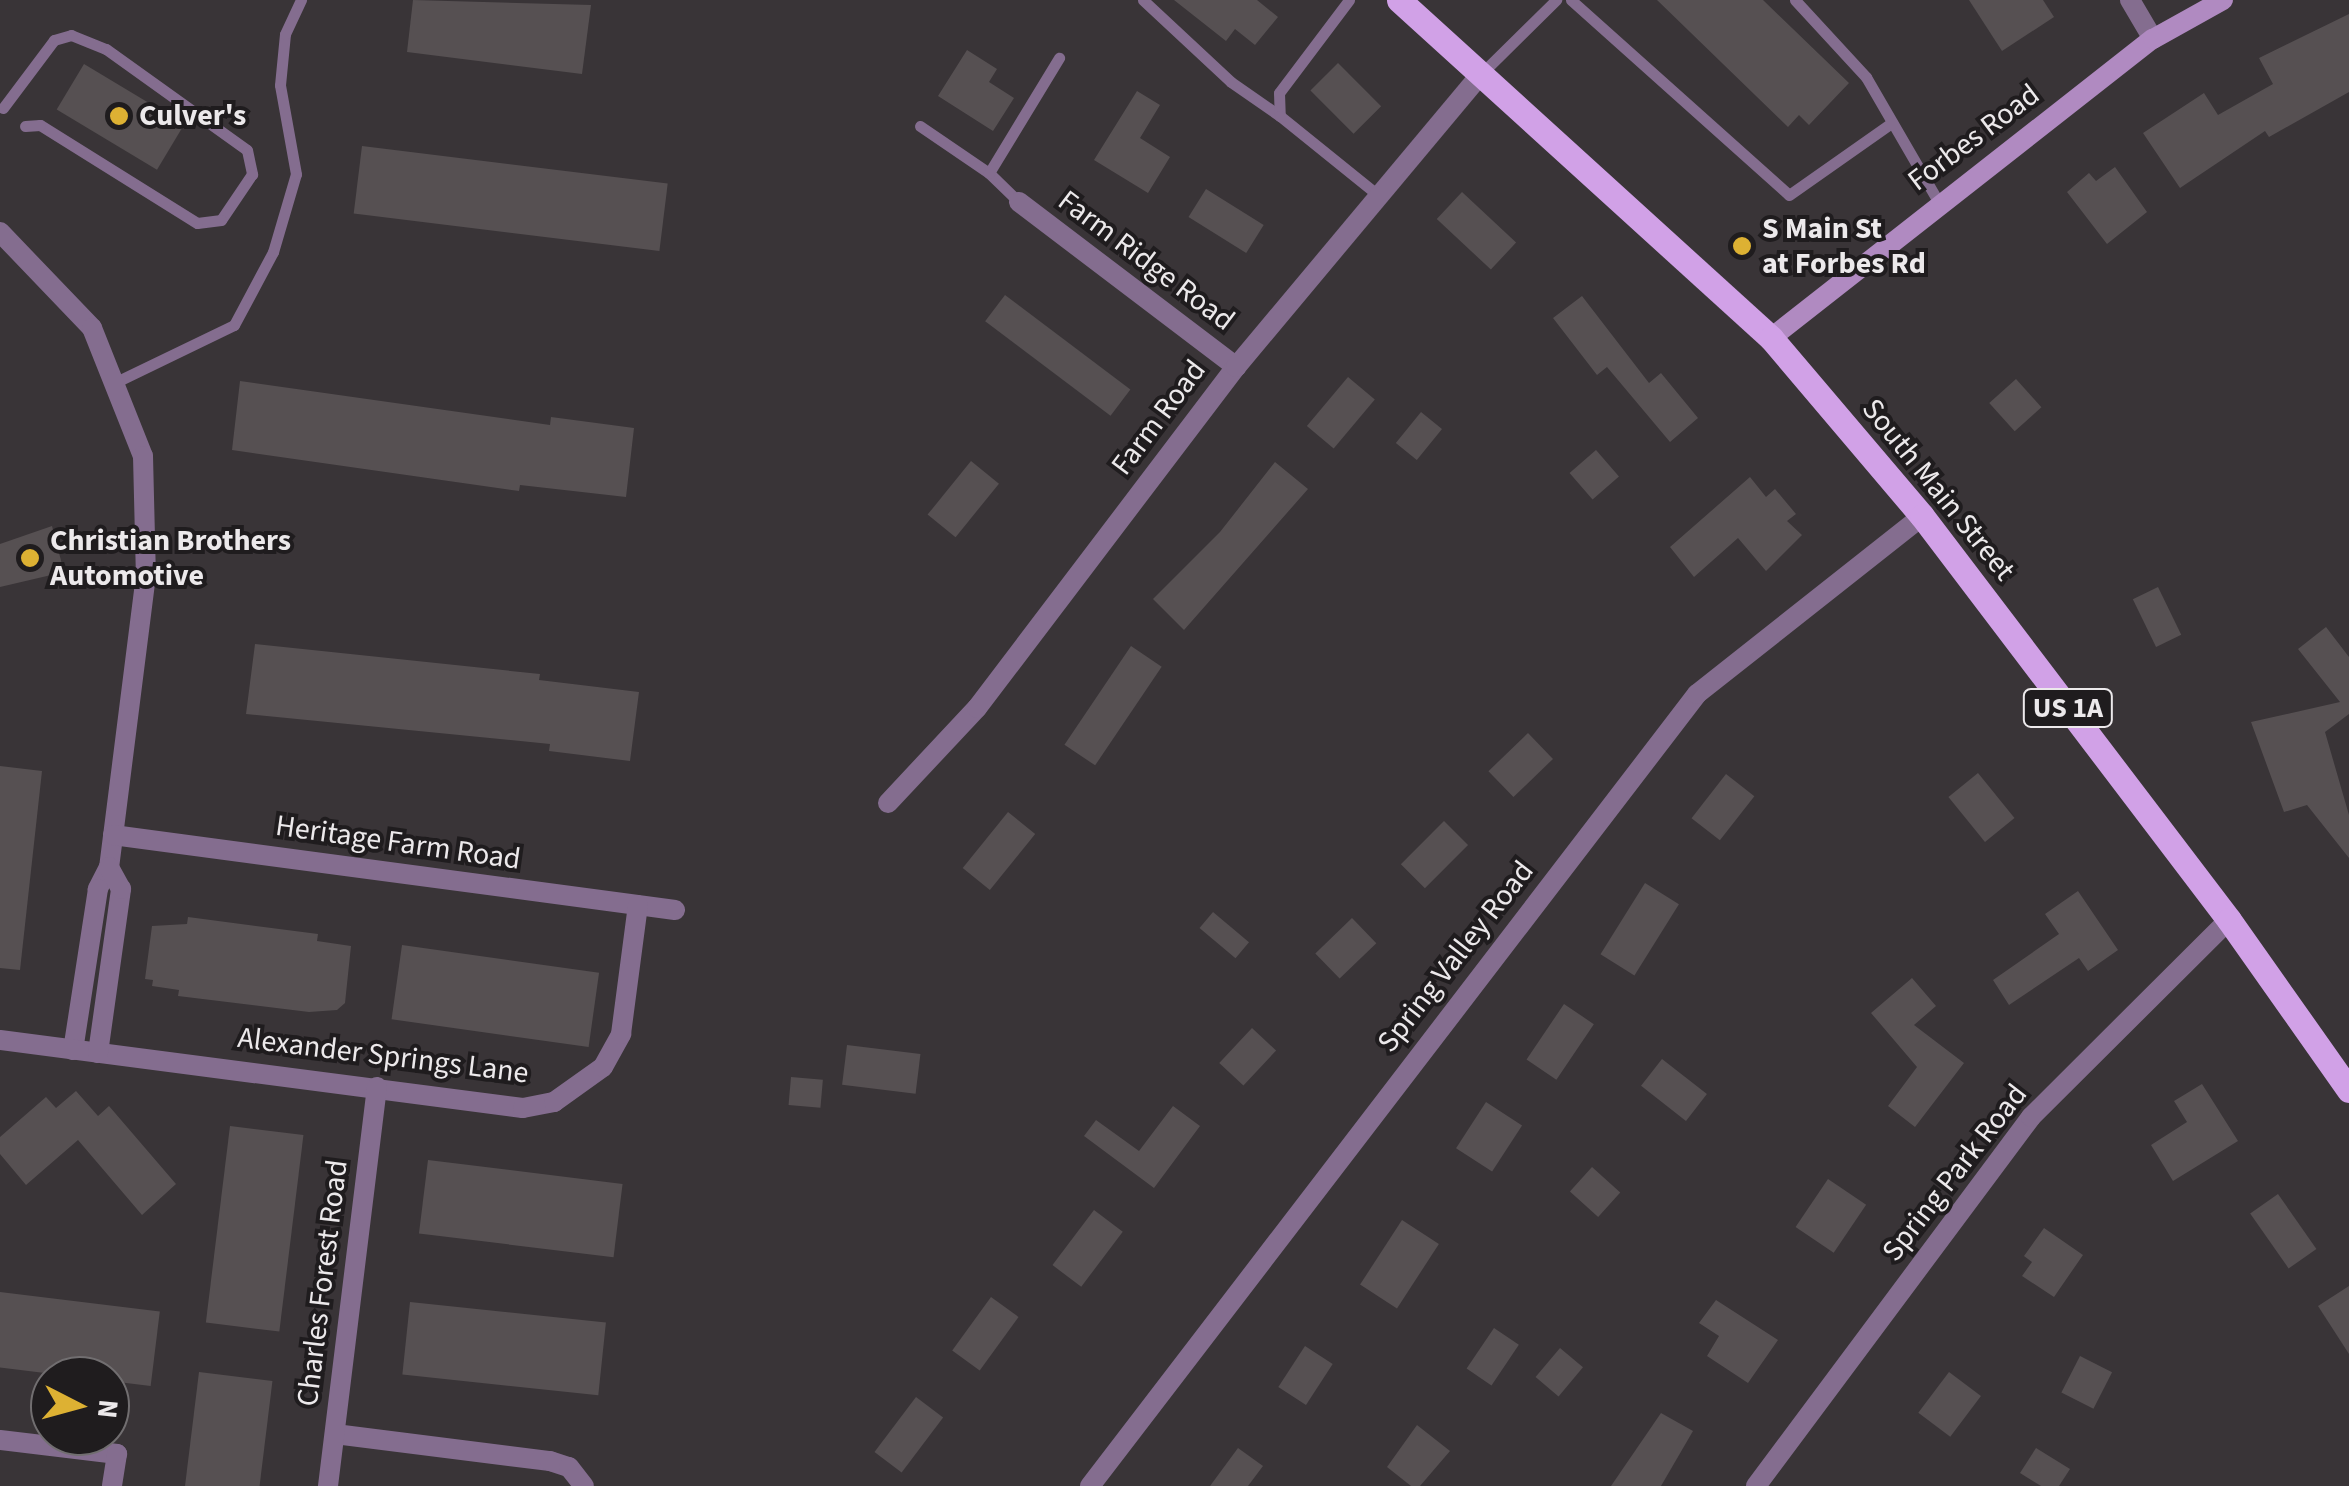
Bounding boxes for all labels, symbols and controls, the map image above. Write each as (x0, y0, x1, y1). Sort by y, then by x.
street label: Forbes Road (1901, 77, 2047, 199)
place label: Culver's (139, 98, 246, 134)
marker: Culver's (108, 105, 130, 127)
street label: Farm Ridge Road (1051, 183, 1241, 339)
place label: S Main St at Forbes Rd (1762, 211, 1926, 282)
marker: S Main St at Forbes Rd (1731, 235, 1753, 257)
street label: Farm Road (1104, 353, 1214, 483)
street label: South Main Street (1854, 392, 2022, 588)
place label: Christian Brothers Automotive (50, 523, 291, 594)
marker: Christian Brothers Automotive (19, 547, 41, 569)
road number: US 1A (2020, 685, 2116, 731)
street label: Heritage Farm Road (273, 808, 523, 878)
street label: Spring Valley Road (1370, 854, 1542, 1060)
street label: Alexander Springs Lane (236, 1020, 530, 1092)
street label: Spring Park Road (1875, 1077, 2035, 1269)
street label: Charles Forest Road (290, 1158, 356, 1408)
north arrow (30, 1356, 130, 1456)
text: N (87, 1398, 129, 1420)

